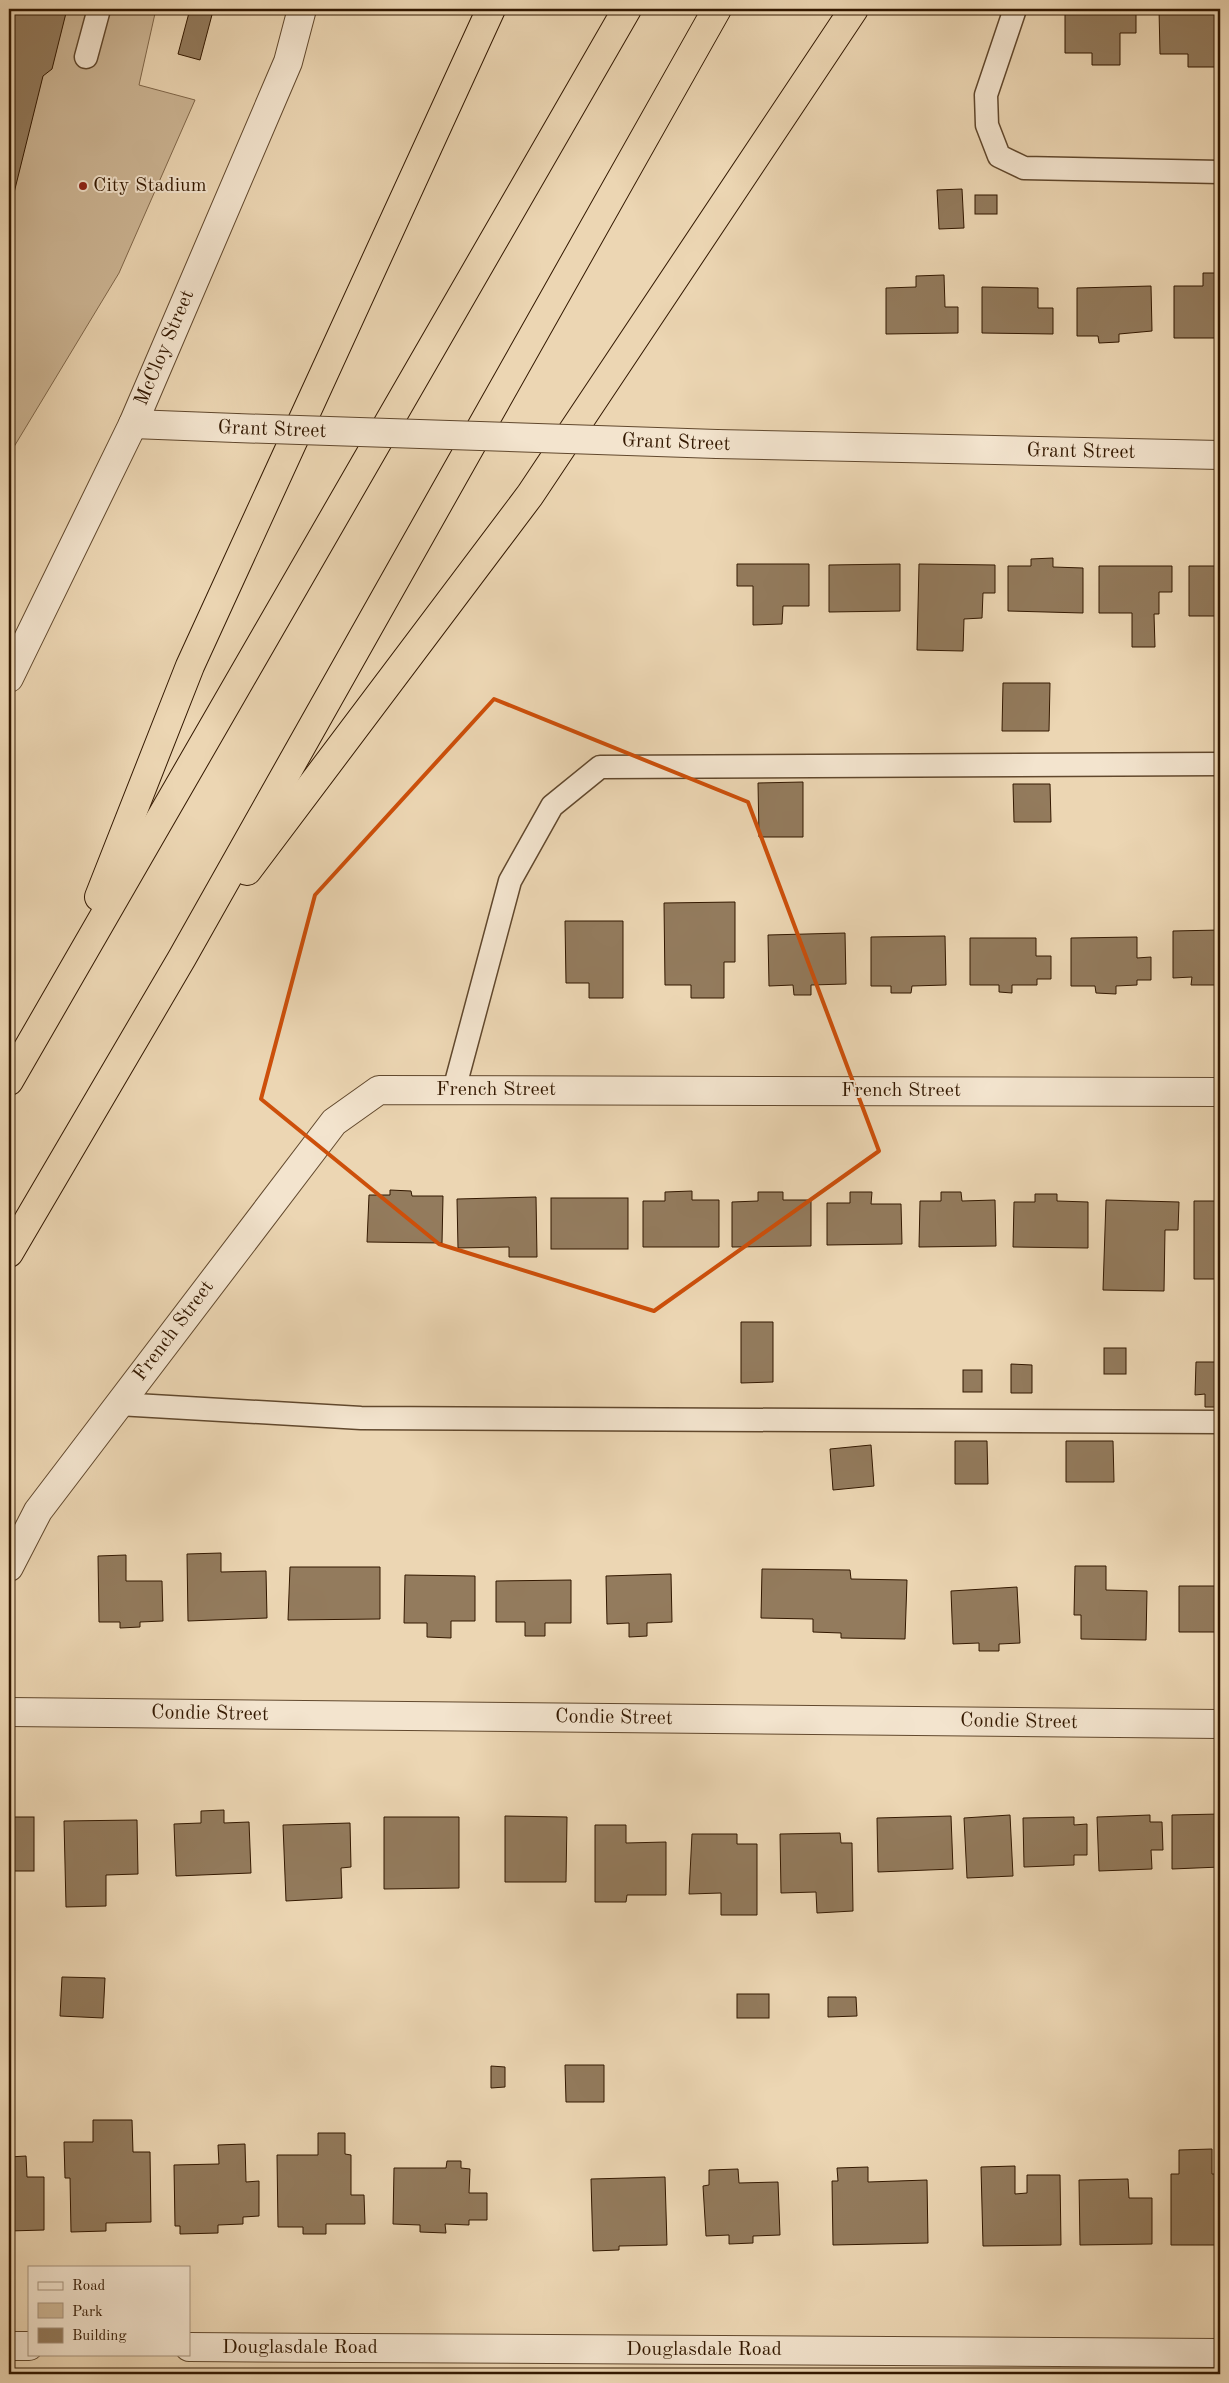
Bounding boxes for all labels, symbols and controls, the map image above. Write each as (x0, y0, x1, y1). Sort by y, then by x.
place label: City Stadium (93, 176, 207, 196)
marker: City Stadium (77, 180, 89, 192)
street label: McCloy Street (132, 287, 198, 409)
street label: Grant Street (217, 418, 327, 442)
street label: Grant Street (621, 431, 731, 455)
street label: Grant Street (1026, 441, 1136, 463)
street label: French Street (436, 1080, 556, 1100)
street label: French Street (841, 1081, 961, 1101)
street label: French Street (130, 1277, 218, 1385)
street label: Condie Street (151, 1703, 269, 1725)
street label: Condie Street (555, 1707, 673, 1729)
street label: Condie Street (960, 1711, 1078, 1733)
legend (28, 2266, 190, 2356)
text: Road (72, 2279, 106, 2294)
text: Park (72, 2305, 103, 2320)
text: Building (72, 2329, 127, 2344)
street label: Douglasdale Road (222, 2338, 378, 2358)
street label: Douglasdale Road (626, 2340, 782, 2360)

